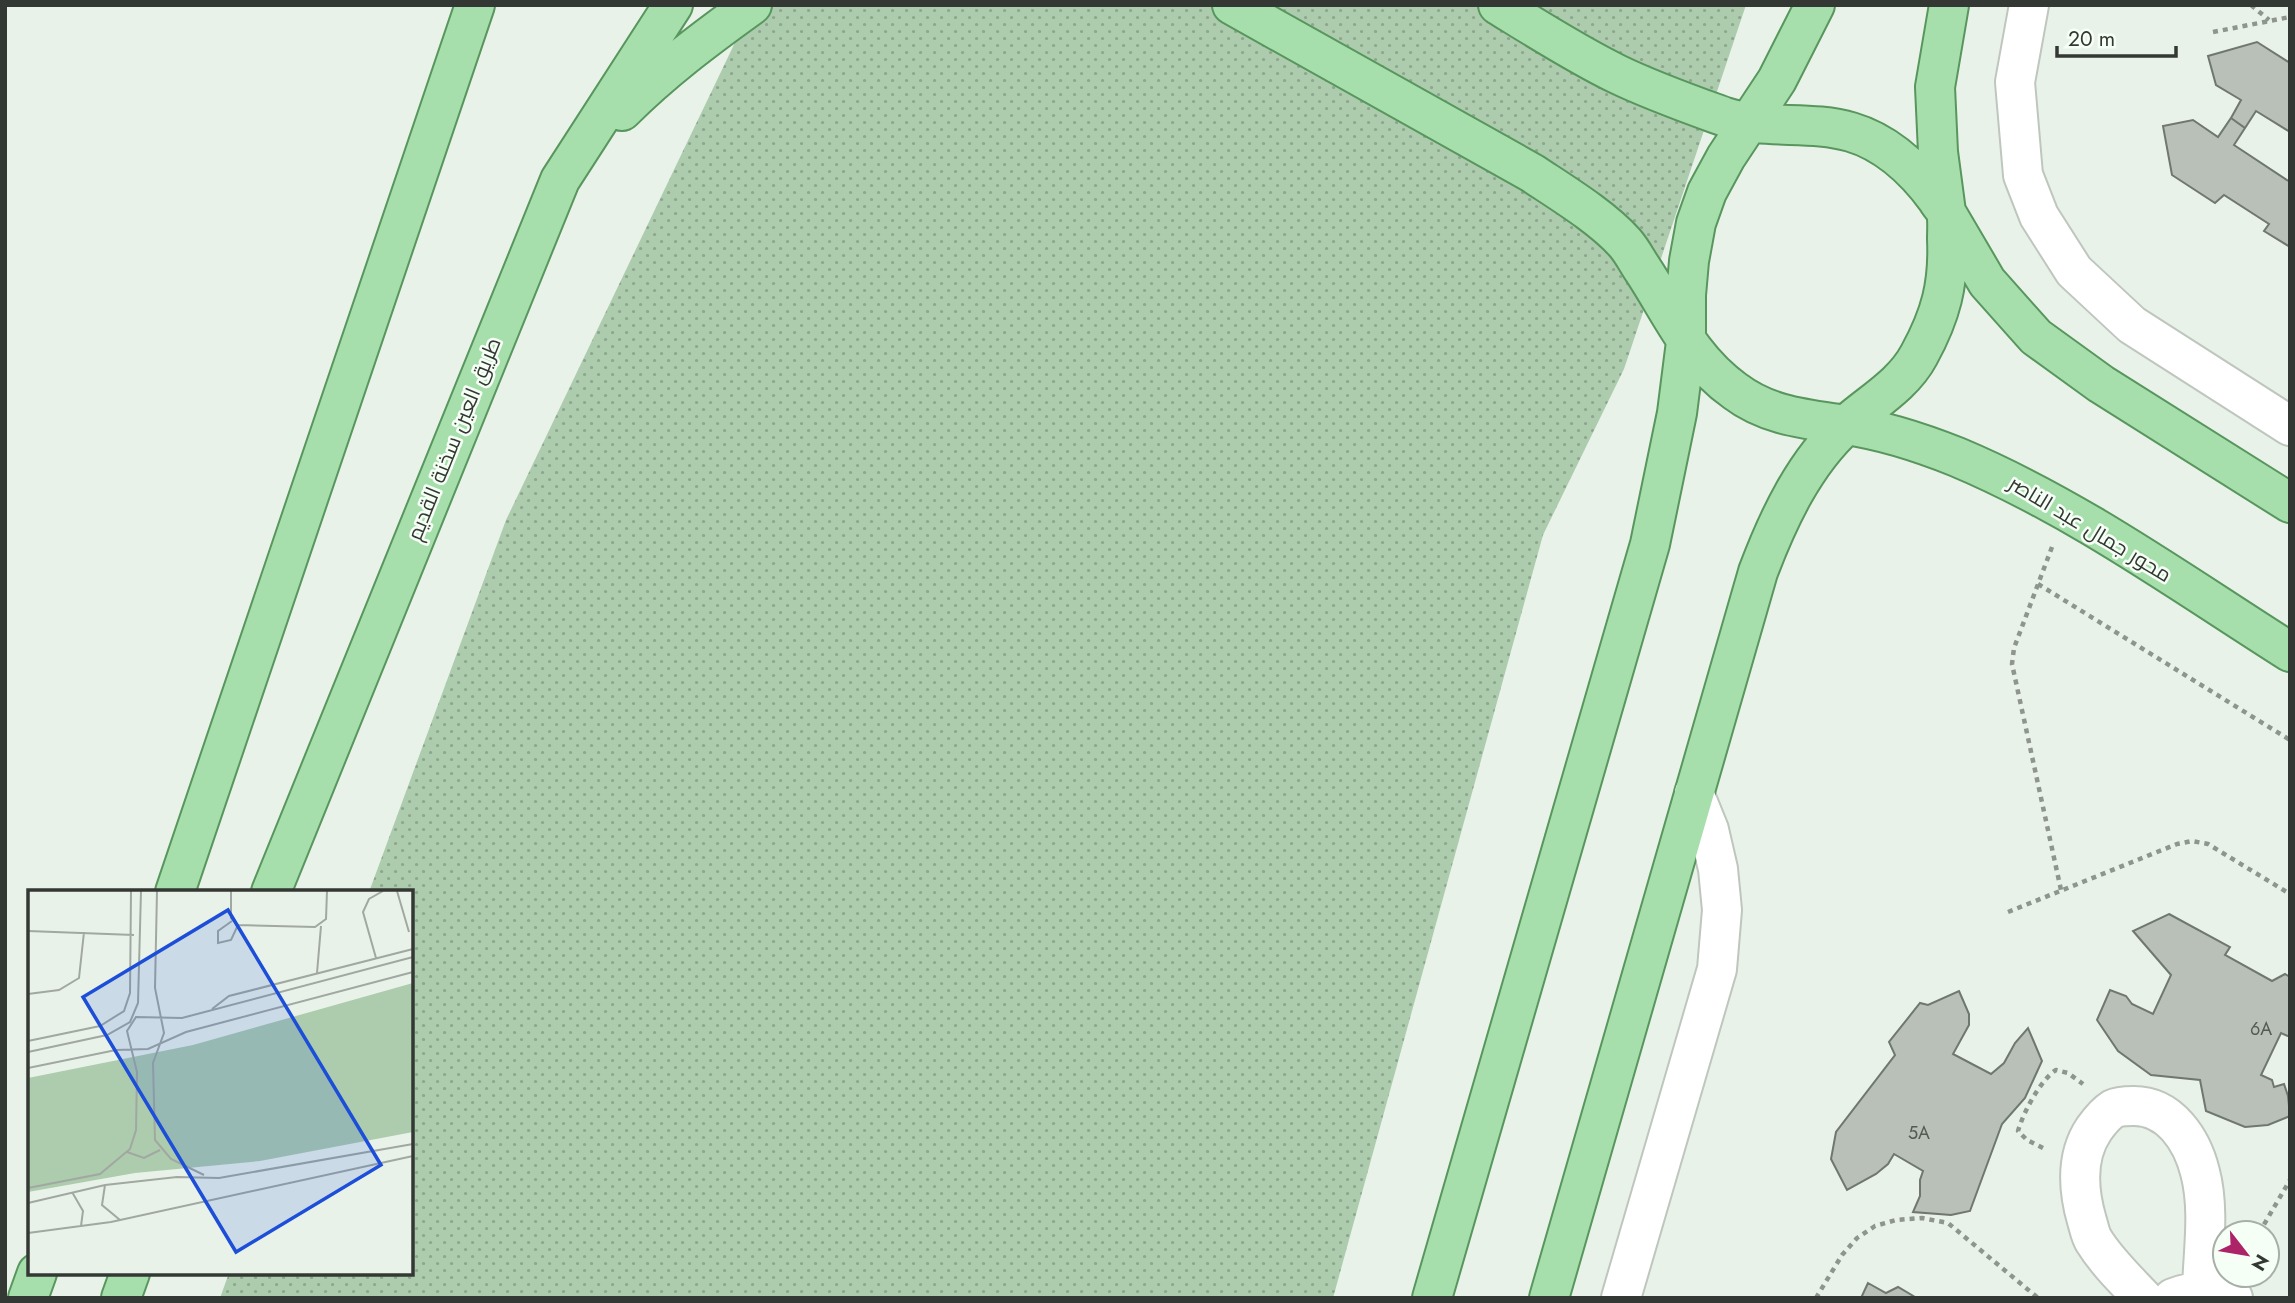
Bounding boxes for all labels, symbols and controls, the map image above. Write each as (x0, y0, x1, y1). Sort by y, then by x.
scale bar (2057, 14, 2176, 58)
text: 20 m (2068, 24, 2115, 54)
street label: طريق العين سخنة القديم (400, 333, 508, 545)
street label: محور جمال عبد الناصر (2002, 468, 2177, 590)
inset map (28, 890, 413, 1275)
house number: 6A (2250, 1016, 2272, 1042)
house number: 5A (1908, 1120, 1930, 1146)
north arrow (2211, 1219, 2281, 1289)
text: N (2245, 1249, 2276, 1276)

